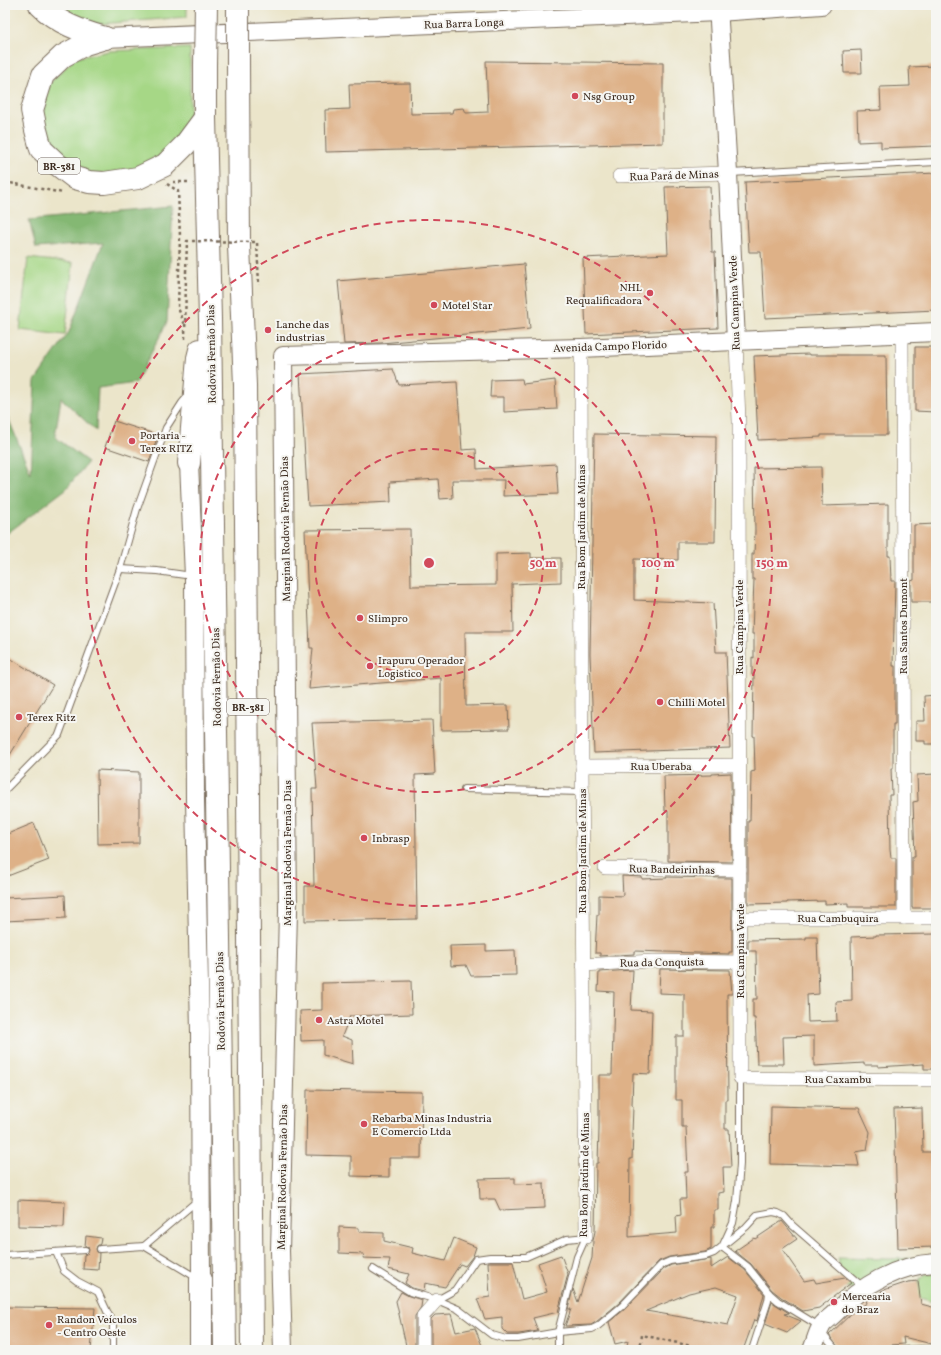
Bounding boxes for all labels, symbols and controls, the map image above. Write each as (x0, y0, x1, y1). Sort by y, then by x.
street label: Rua Barra Longa (424, 16, 505, 33)
place label: Nsg Group (583, 90, 635, 105)
marker: Nsg Group (570, 91, 580, 101)
road number: BR-381 (38, 158, 80, 174)
street label: Rua Pará de Minas (629, 167, 719, 186)
street label: Rua Campina Verde (726, 255, 745, 351)
place label: NHL Requalificadora (566, 281, 643, 309)
marker: NHL Requalificadora (645, 288, 655, 298)
place label: Motel Star (442, 299, 493, 314)
marker: Motel Star (429, 300, 439, 310)
street label: Rodovia Fernão Dias (204, 304, 221, 404)
place label: Lanche das industrias (276, 318, 329, 346)
marker: Lanche das industrias (263, 325, 273, 335)
street label: Avenida Campo Florido (553, 338, 667, 357)
place label: Portaria - Terex RITZ (140, 429, 193, 457)
marker: Portaria - Terex RITZ (127, 436, 137, 446)
street label: Marginal Rodovia Fernão Dias (278, 456, 295, 602)
street label: Rua Bom Jardim de Minas (575, 464, 590, 590)
centre of rings (422, 556, 436, 570)
text: 50 m (529, 556, 557, 572)
text: 100 m (641, 556, 675, 572)
text: 150 m (756, 556, 788, 572)
street label: Rua Santos Dumont (897, 578, 912, 674)
street label: Rua Campina Verde (733, 579, 748, 675)
place label: SIimpro (368, 612, 408, 627)
marker: SIimpro (355, 613, 365, 623)
street label: Rodovia Fernão Dias (209, 627, 226, 727)
place label: Irapuru Operador Logistico (378, 654, 464, 682)
marker: Irapuru Operador Logistico (365, 661, 375, 671)
place label: Chilli Motel (668, 696, 725, 711)
marker: Chilli Motel (655, 697, 665, 707)
road number: BR-381 (227, 699, 269, 715)
place label: Terex Ritz (27, 711, 76, 726)
marker: Terex Ritz (14, 712, 24, 722)
street label: Rua Uberaba (630, 760, 692, 775)
street label: Marginal Rodovia Fernão Dias (281, 780, 296, 926)
street label: Rua Bom Jardim de Minas (576, 788, 591, 914)
place label: Inbrasp (372, 832, 410, 847)
marker: Inbrasp (359, 833, 369, 843)
street label: Rua Bandeirinhas (629, 862, 716, 879)
street label: Rua Campina Verde (734, 903, 749, 999)
street label: Rua Cambuquira (797, 912, 879, 927)
street label: Rodovia Fernão Dias (213, 951, 230, 1051)
street label: Rua da Conquista (620, 955, 705, 972)
place label: Astra Motel (327, 1014, 384, 1029)
marker: Astra Motel (314, 1015, 324, 1025)
street label: Rua Caxambu (804, 1073, 872, 1088)
street label: Marginal Rodovia Fernão Dias (275, 1104, 292, 1250)
place label: Rebarba Minas Industria E Comercio Ltda (372, 1112, 492, 1140)
street label: Rua Bom Jardim de Minas (577, 1112, 594, 1238)
marker: Rebarba Minas Industria E Comercio Ltda (359, 1119, 369, 1129)
place label: Mercearia do Braz (842, 1290, 891, 1318)
marker: Mercearia do Braz (829, 1297, 839, 1307)
place label: Randon Veículos - Centro Oeste (57, 1313, 137, 1341)
marker: Randon Veículos - Centro Oeste (44, 1320, 54, 1330)

